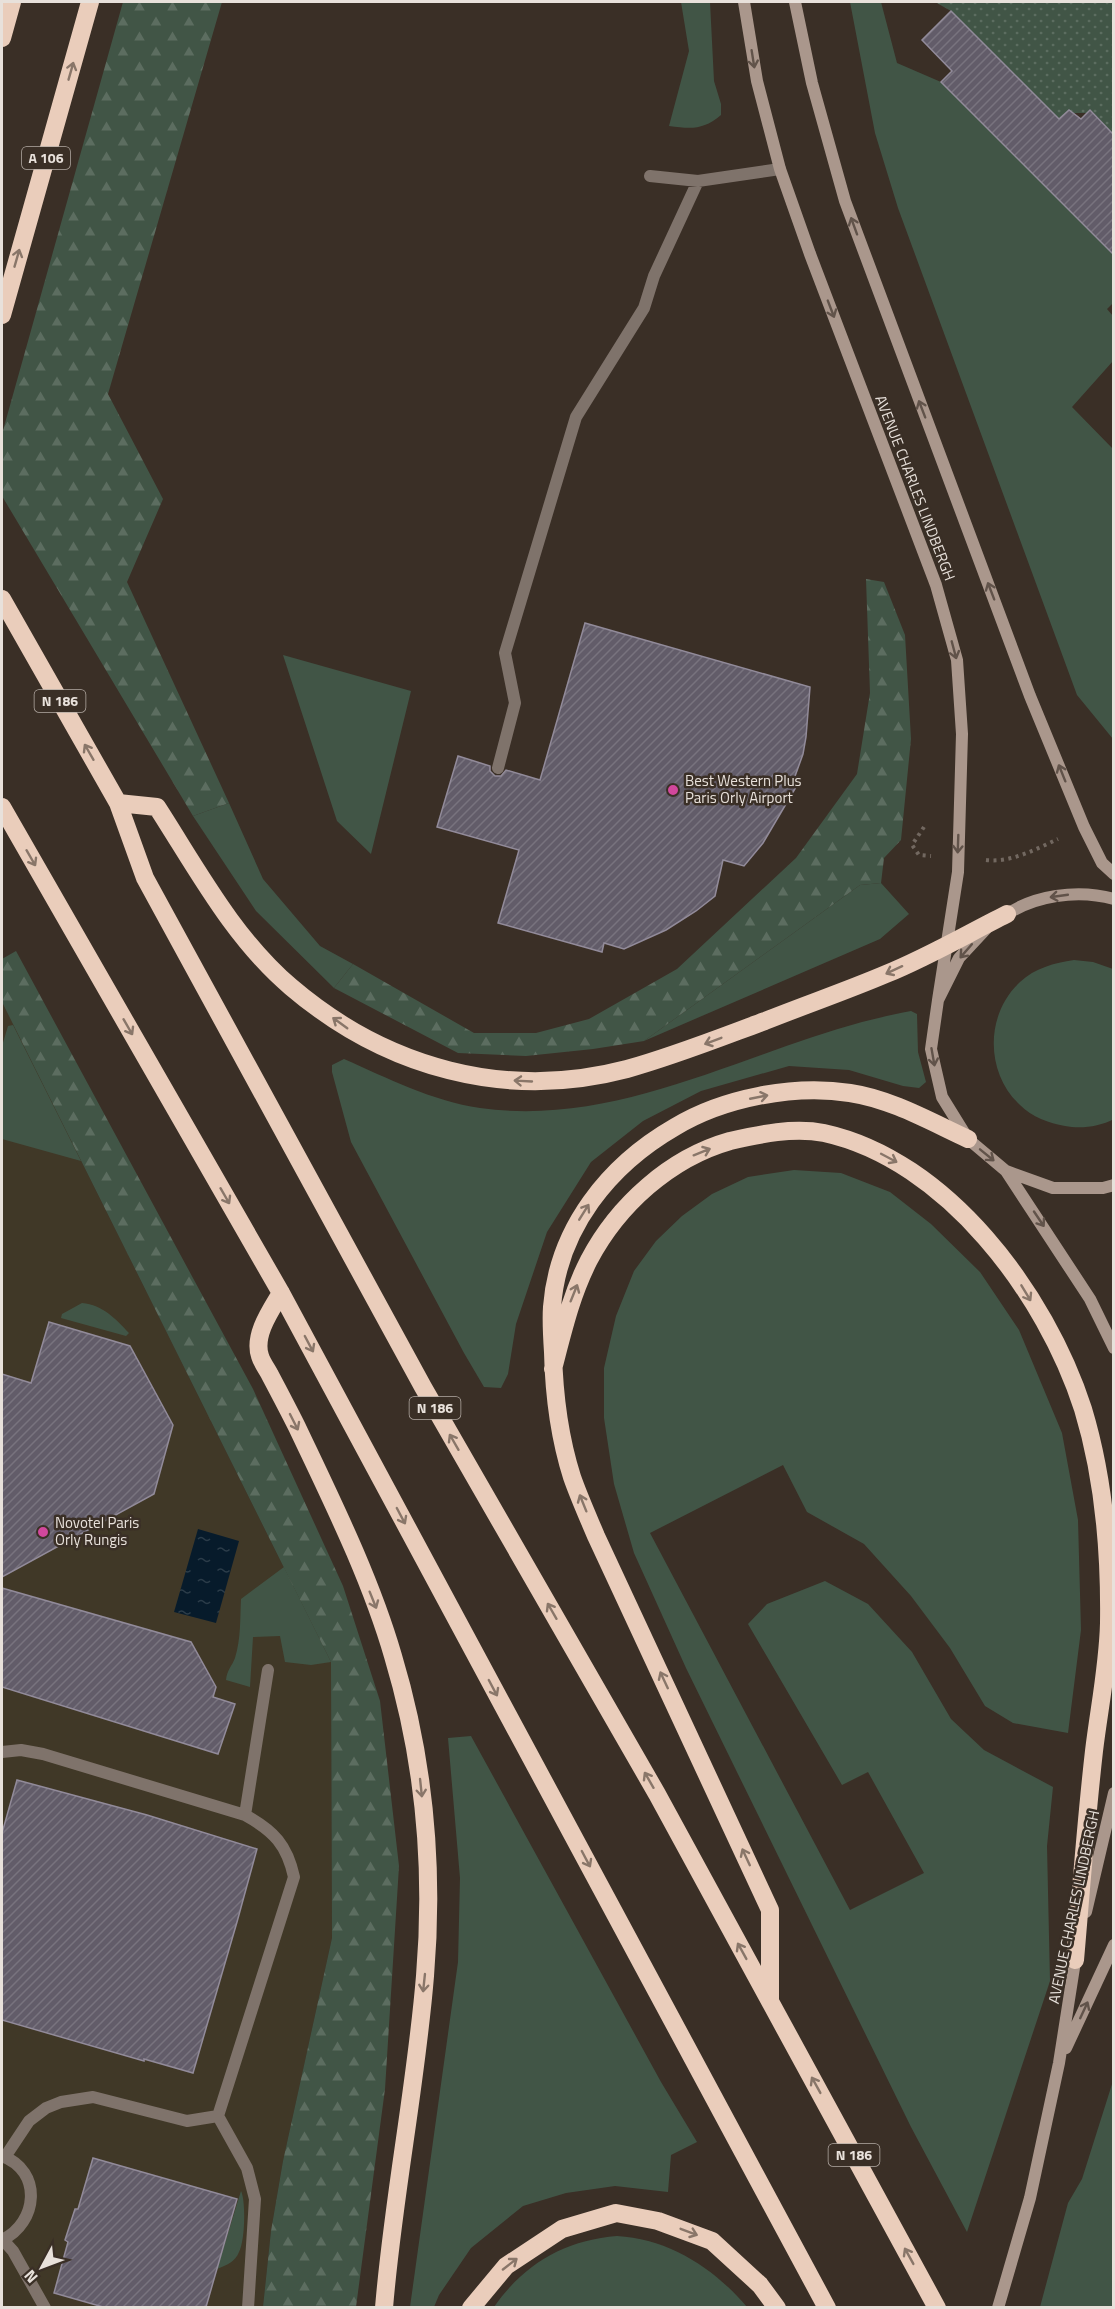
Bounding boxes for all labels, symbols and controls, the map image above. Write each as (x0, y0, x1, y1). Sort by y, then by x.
one-way arrow (748, 49, 759, 69)
one-way arrow (66, 62, 77, 81)
road number: A 106 (22, 147, 70, 169)
one-way arrow (847, 217, 858, 236)
one-way arrow (12, 249, 24, 268)
one-way arrow (826, 299, 837, 318)
street label: AVENUE CHARLES LINDBERGH (869, 392, 962, 584)
one-way arrow (915, 400, 926, 419)
one-way arrow (984, 582, 995, 601)
one-way arrow (949, 640, 960, 659)
road number: N 186 (34, 690, 86, 712)
one-way arrow (83, 744, 95, 761)
one-way arrow (1056, 764, 1067, 782)
place label: Best Western Plus Paris Orly Airport (685, 769, 802, 809)
marker: Best Western Plus Paris Orly Airport (666, 783, 680, 797)
one-way arrow (952, 834, 964, 854)
one-way arrow (25, 849, 37, 866)
one-way arrow (1050, 891, 1069, 902)
one-way arrow (959, 943, 973, 958)
one-way arrow (886, 965, 904, 977)
one-way arrow (332, 1017, 348, 1029)
one-way arrow (122, 1018, 134, 1035)
one-way arrow (704, 1036, 722, 1047)
one-way arrow (928, 1047, 939, 1067)
one-way arrow (514, 1076, 534, 1087)
one-way arrow (748, 1091, 768, 1102)
one-way arrow (692, 1146, 710, 1157)
one-way arrow (979, 1148, 995, 1161)
one-way arrow (880, 1152, 897, 1164)
one-way arrow (219, 1187, 231, 1204)
one-way arrow (578, 1204, 590, 1221)
one-way arrow (1033, 1211, 1045, 1227)
one-way arrow (569, 1284, 580, 1302)
one-way arrow (1021, 1284, 1033, 1301)
one-way arrow (303, 1335, 315, 1352)
road number: N 186 (410, 1397, 460, 1419)
one-way arrow (288, 1412, 300, 1430)
one-way arrow (448, 1434, 460, 1451)
one-way arrow (577, 1494, 588, 1513)
one-way arrow (395, 1507, 407, 1524)
place label: Novotel Paris Orly Rungis (55, 1511, 139, 1551)
marker: Novotel Paris Orly Rungis (36, 1525, 50, 1539)
one-way arrow (368, 1590, 379, 1609)
one-way arrow (545, 1603, 557, 1620)
one-way arrow (658, 1671, 669, 1690)
one-way arrow (488, 1678, 499, 1696)
one-way arrow (643, 1772, 655, 1789)
one-way arrow (416, 1778, 427, 1798)
street label: AVENUE CHARLES LINDBERGH (1042, 1808, 1105, 2006)
one-way arrow (739, 1848, 751, 1866)
one-way arrow (581, 1850, 592, 1868)
one-way arrow (736, 1943, 748, 1960)
one-way arrow (418, 1972, 429, 1992)
one-way arrow (1078, 2001, 1090, 2019)
one-way arrow (809, 2077, 821, 2094)
road number: N 186 (828, 2144, 880, 2166)
one-way arrow (679, 2228, 698, 2239)
north arrow (12, 2237, 72, 2297)
one-way arrow (903, 2248, 915, 2265)
one-way arrow (502, 2258, 518, 2271)
text: N (18, 2265, 43, 2289)

